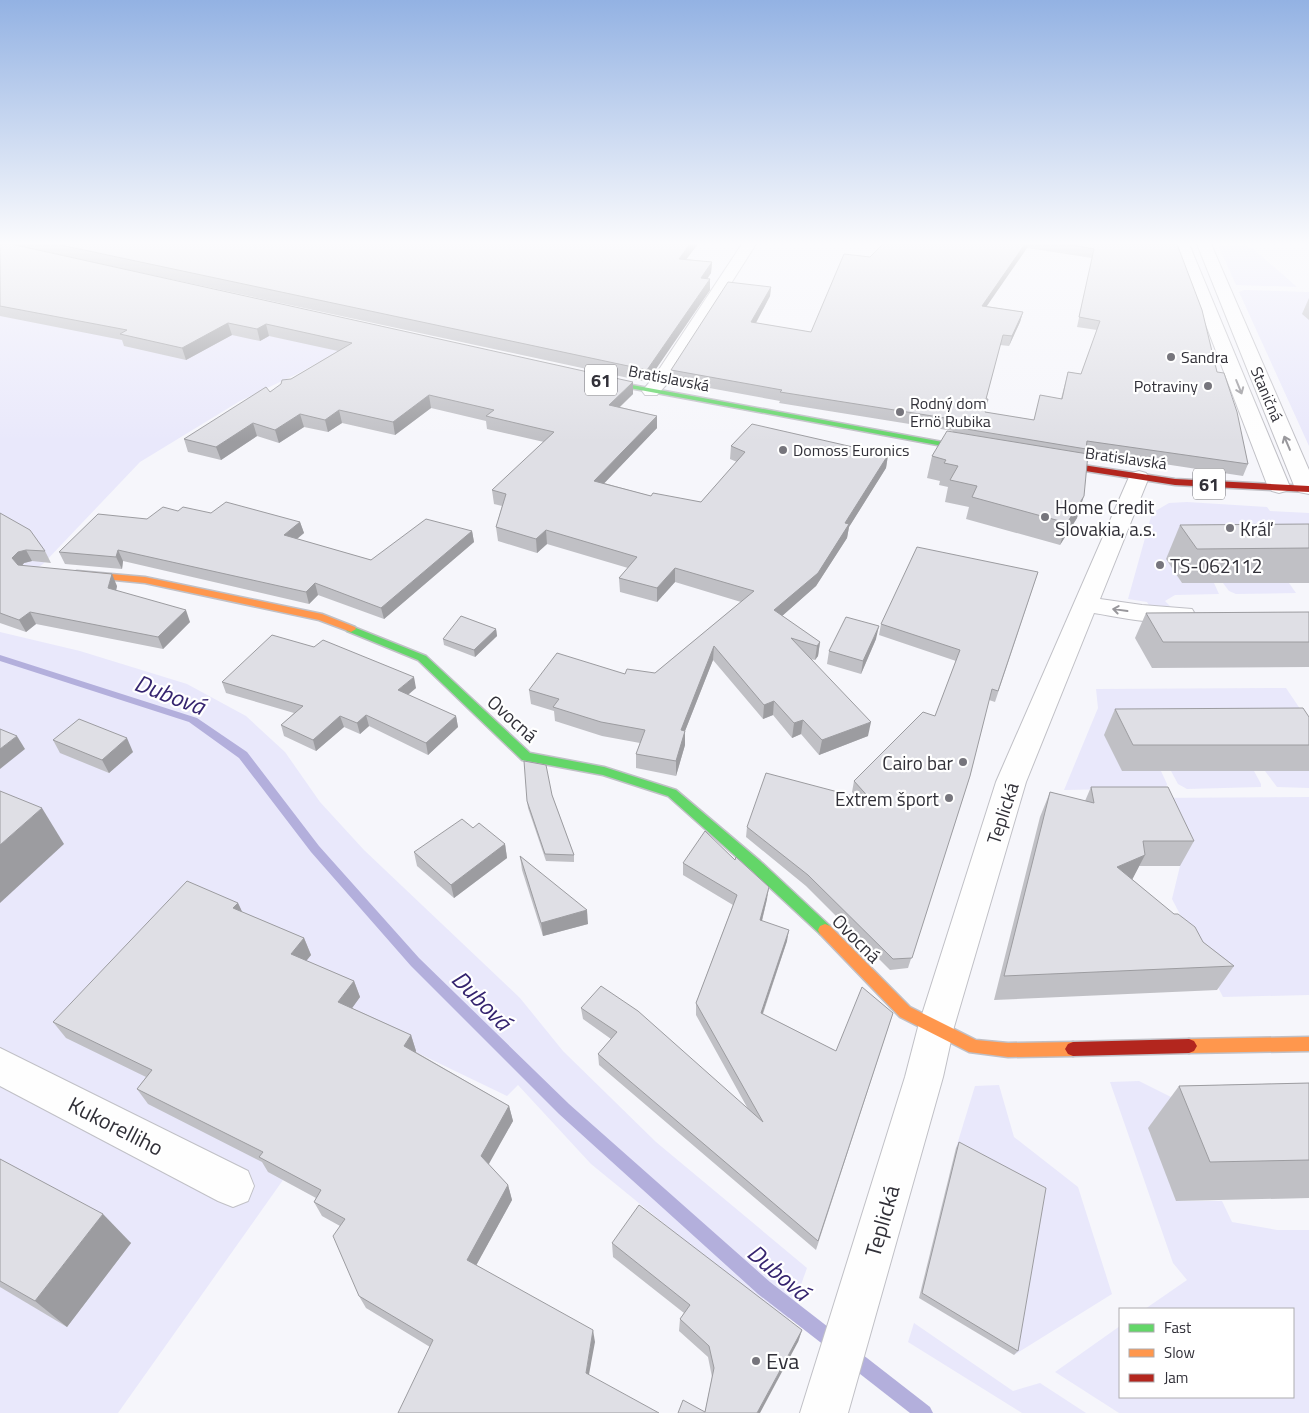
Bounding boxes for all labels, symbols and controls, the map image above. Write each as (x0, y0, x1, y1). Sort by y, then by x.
place label: Sandra (1181, 345, 1228, 369)
marker: Sandra (1165, 351, 1177, 363)
street label: Bratislavská (626, 358, 712, 398)
street label: Staničná (1245, 363, 1289, 425)
road number: 61 (585, 364, 617, 396)
place label: Potraviny (1134, 374, 1198, 398)
one-way arrow (1235, 379, 1245, 394)
marker: Potraviny (1202, 380, 1214, 392)
place label: Rodný dom Ernö Rubika (910, 391, 991, 433)
marker: Rodný dom Ernö Rubika (894, 406, 906, 418)
one-way arrow (1282, 436, 1292, 451)
place label: Domoss Euronics (793, 438, 910, 462)
street label: Bratislavská (1084, 440, 1168, 476)
marker: Domoss Euronics (777, 444, 789, 456)
road number: 61 (1193, 468, 1225, 499)
place label: Home Credit Slovakia, a.s. (1055, 492, 1156, 543)
marker: Home Credit Slovakia, a.s. (1039, 511, 1051, 523)
place label: Kráľ (1240, 514, 1274, 543)
marker: Kráľ (1224, 522, 1236, 534)
place label: TS-062112 (1170, 551, 1262, 580)
marker: TS-062112 (1154, 559, 1166, 571)
one-way arrow (1113, 604, 1129, 614)
water label: Dubová (130, 664, 212, 725)
street label: Ovocná (481, 687, 545, 749)
place label: Cairo bar (882, 748, 953, 777)
marker: Cairo bar (957, 756, 969, 768)
street label: Teplická (978, 778, 1026, 848)
place label: Extrem šport (835, 784, 939, 813)
marker: Extrem šport (943, 792, 955, 804)
street label: Ovocná (826, 907, 889, 970)
water label: Dubová (444, 962, 522, 1040)
street label: Kukorelliho (63, 1088, 169, 1164)
street label: Teplická (856, 1181, 908, 1261)
water label: Dubová (740, 1235, 820, 1310)
legend (1119, 1308, 1294, 1398)
text: Fast (1164, 1316, 1192, 1339)
text: Slow (1164, 1341, 1195, 1364)
place label: Eva (766, 1344, 799, 1378)
marker: Eva (750, 1355, 762, 1367)
text: Jam (1164, 1366, 1188, 1389)

